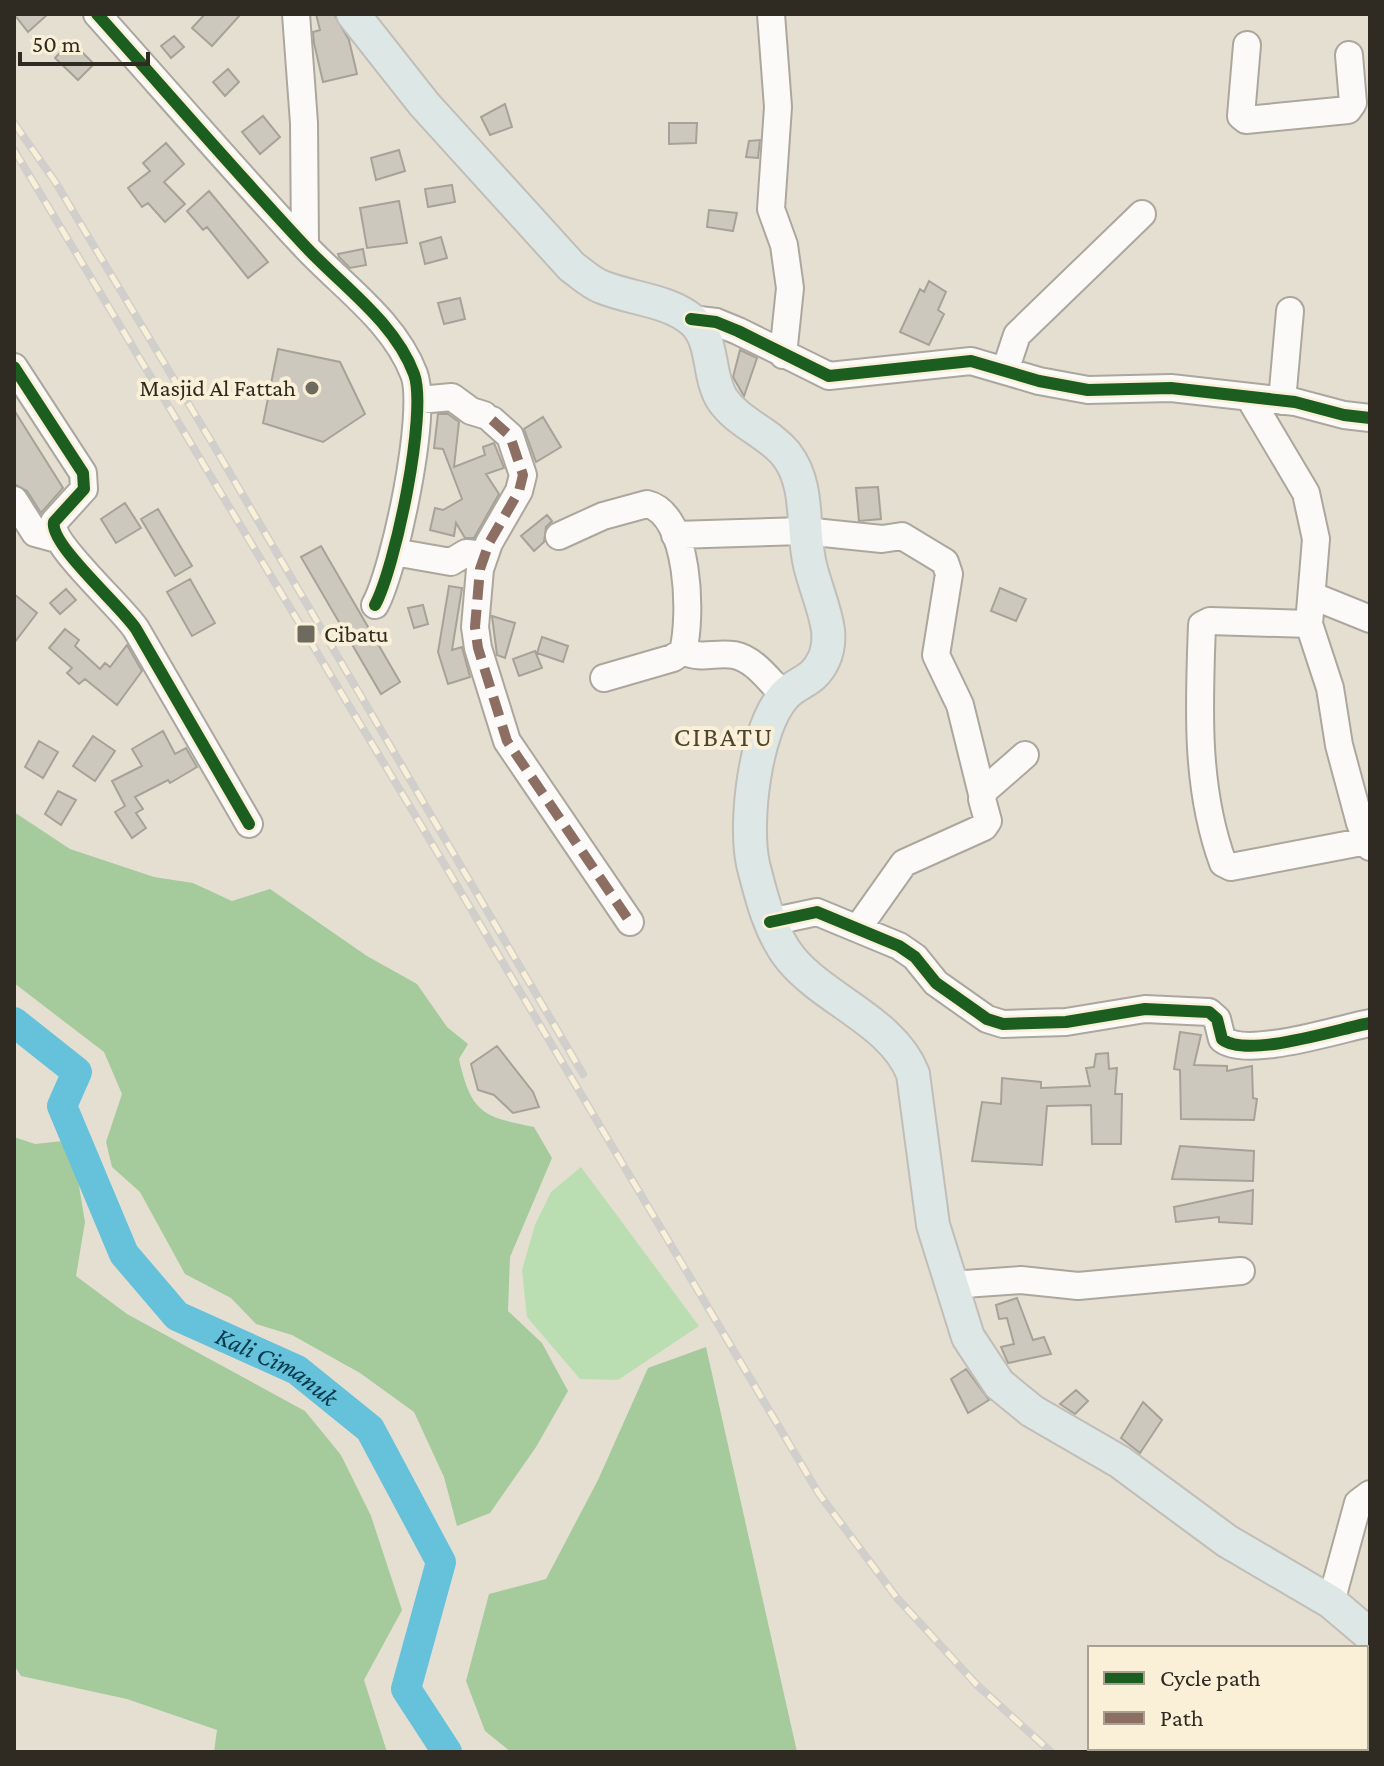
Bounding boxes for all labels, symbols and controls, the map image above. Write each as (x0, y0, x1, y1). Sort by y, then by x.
scale bar (20, 16, 148, 66)
text: 50 m (32, 30, 81, 57)
place label: Masjid Al Fattah (140, 374, 296, 401)
marker: Masjid Al Fattah (303, 379, 321, 397)
place label: Cibatu (324, 620, 389, 647)
marker: Cibatu (295, 623, 317, 645)
district label: CIBATU (674, 721, 774, 752)
water label: Kali Cimanuk (211, 1321, 345, 1413)
legend (1088, 1646, 1368, 1750)
text: Cycle path (1160, 1664, 1261, 1691)
text: Path (1160, 1704, 1204, 1731)

